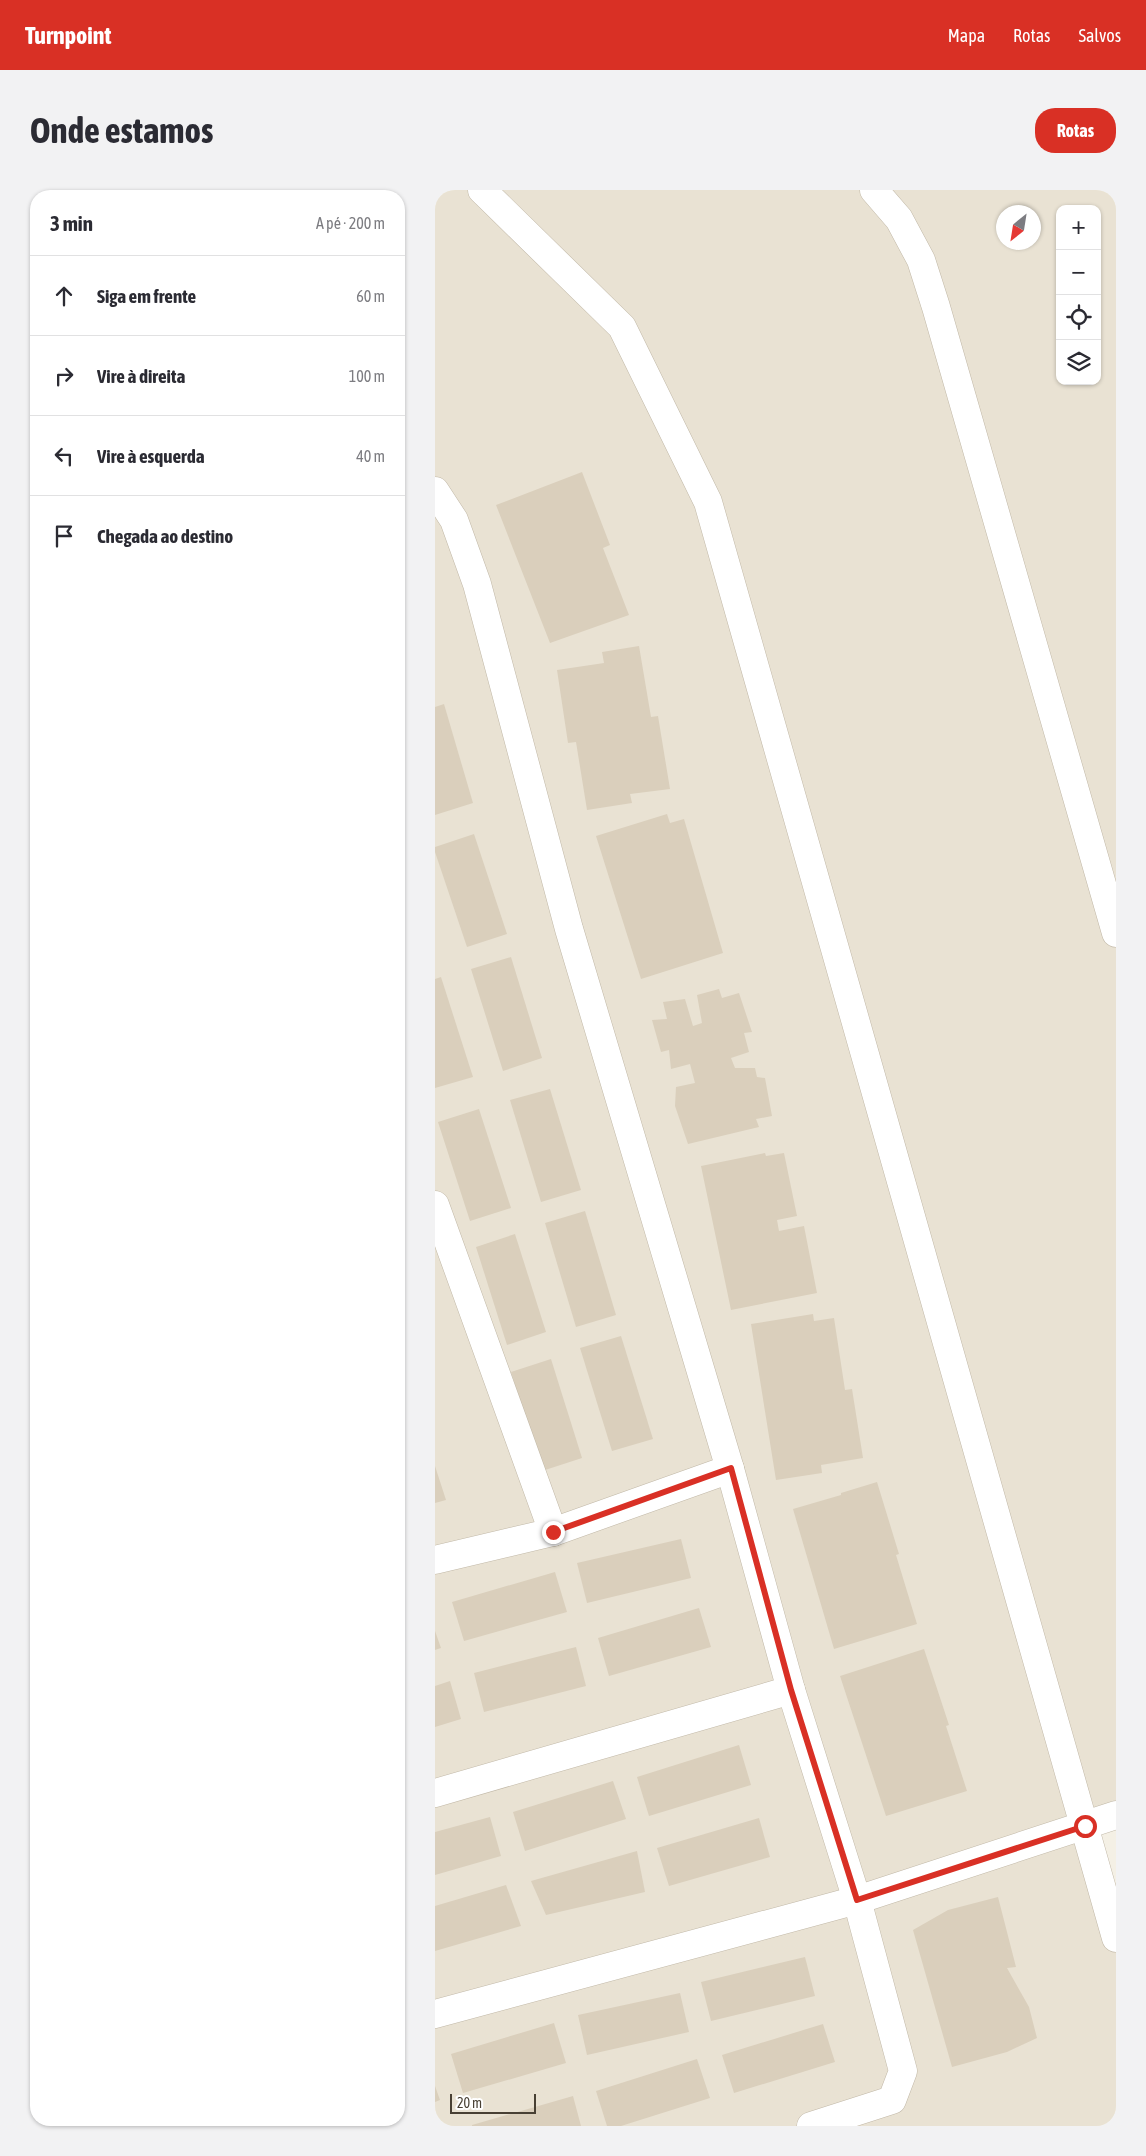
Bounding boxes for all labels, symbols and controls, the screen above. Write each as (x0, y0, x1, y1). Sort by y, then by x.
text: Turnpoint (25, 22, 111, 49)
text: Mapa (948, 25, 985, 46)
text: Rotas (1013, 25, 1050, 46)
text: Salvos (1078, 25, 1121, 46)
button: Rotas (1035, 108, 1116, 153)
text: Onde estamos (30, 110, 213, 150)
north arrow (996, 205, 1041, 250)
map controls (1056, 205, 1101, 385)
button: + (1056, 205, 1101, 250)
text: 3 min (50, 211, 93, 235)
text: A pé · 200 m (316, 214, 385, 232)
button: − (1056, 250, 1101, 295)
icon: ahead (50, 282, 78, 310)
text: Siga em frente (97, 285, 196, 307)
text: 60 m (356, 287, 385, 305)
button: locate (1056, 295, 1101, 340)
button: layers (1056, 340, 1101, 385)
icon: right (50, 362, 78, 390)
text: Vire à direita (97, 365, 185, 387)
text: 100 m (349, 367, 385, 385)
icon: left (50, 442, 78, 470)
text: Vire à esquerda (97, 445, 205, 467)
text: 40 m (356, 447, 385, 465)
icon: arrive (50, 522, 78, 550)
text: Chegada ao destino (97, 525, 233, 547)
route end (542, 1521, 565, 1544)
route start (1074, 1815, 1097, 1838)
scale bar (450, 2091, 536, 2114)
text: 20 m (457, 2095, 482, 2111)

